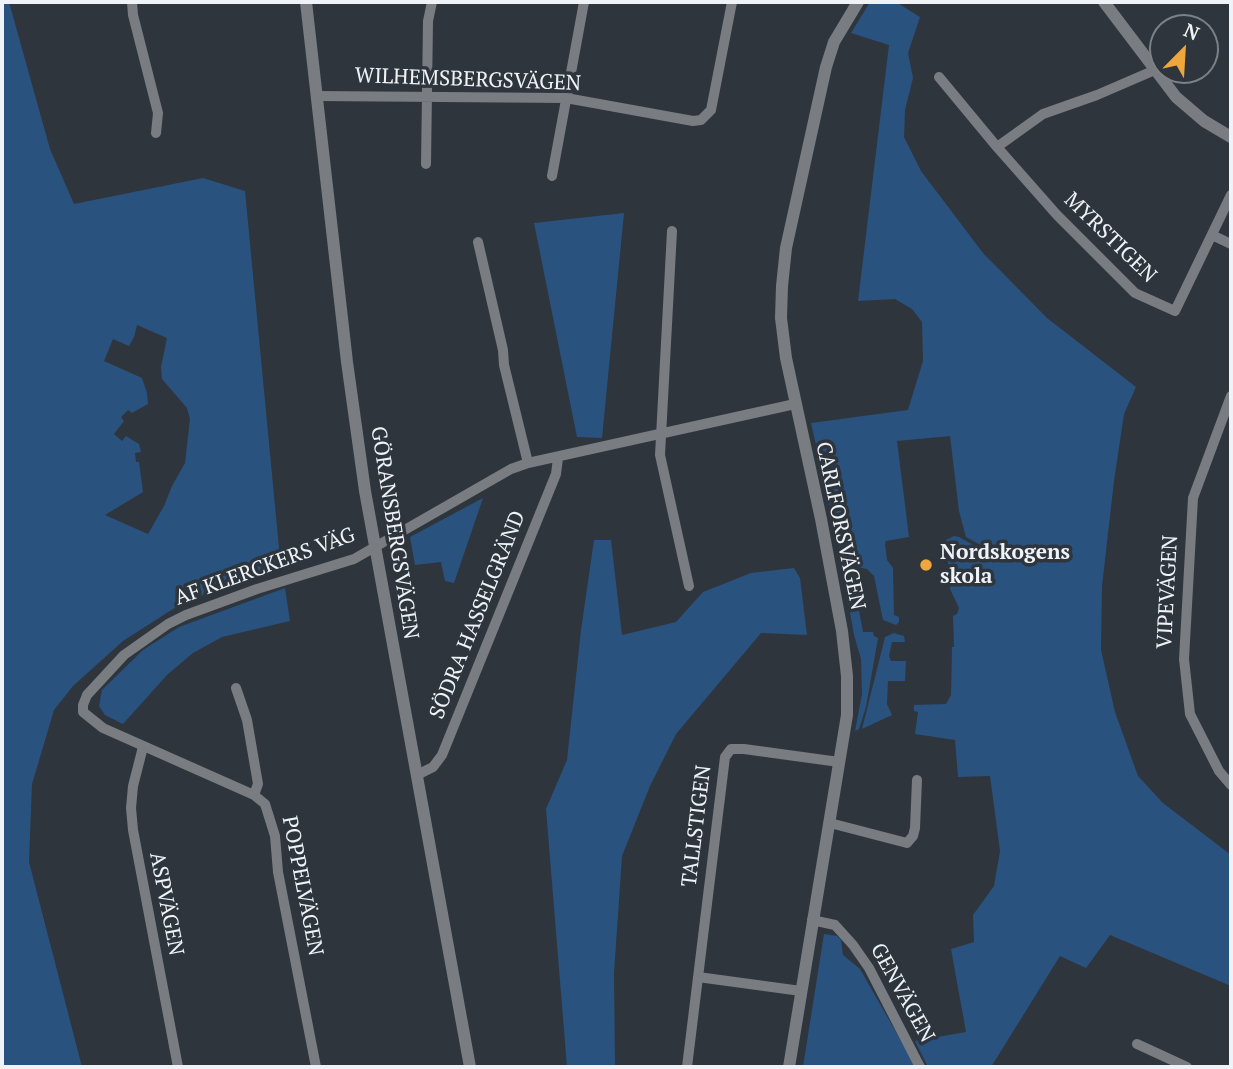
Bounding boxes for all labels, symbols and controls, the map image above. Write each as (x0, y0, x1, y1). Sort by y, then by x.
north arrow (1149, 14, 1219, 84)
text: N (1180, 17, 1204, 46)
street label: WILHEMSBERGSVÄGEN (354, 63, 582, 97)
street label: MYRSTIGEN (1059, 188, 1161, 288)
street label: GÖRANSBERGSVÄGEN (365, 425, 423, 641)
street label: CARLFORSVÄGEN (810, 440, 870, 612)
street label: SÖDRA HASSELGRÄND (425, 507, 531, 723)
street label: AF KLERCKERS VÄG (172, 523, 358, 611)
street label: VIPEVÄGEN (1152, 534, 1184, 650)
place label: Nordskogens skola (940, 540, 1070, 590)
marker: Nordskogens skola (918, 557, 934, 573)
street label: TALLSTIGEN (677, 764, 717, 888)
street label: POPPELVÄGEN (276, 814, 328, 958)
street label: ASPVÄGEN (144, 850, 188, 958)
street label: GENVÄGEN (864, 939, 940, 1047)

